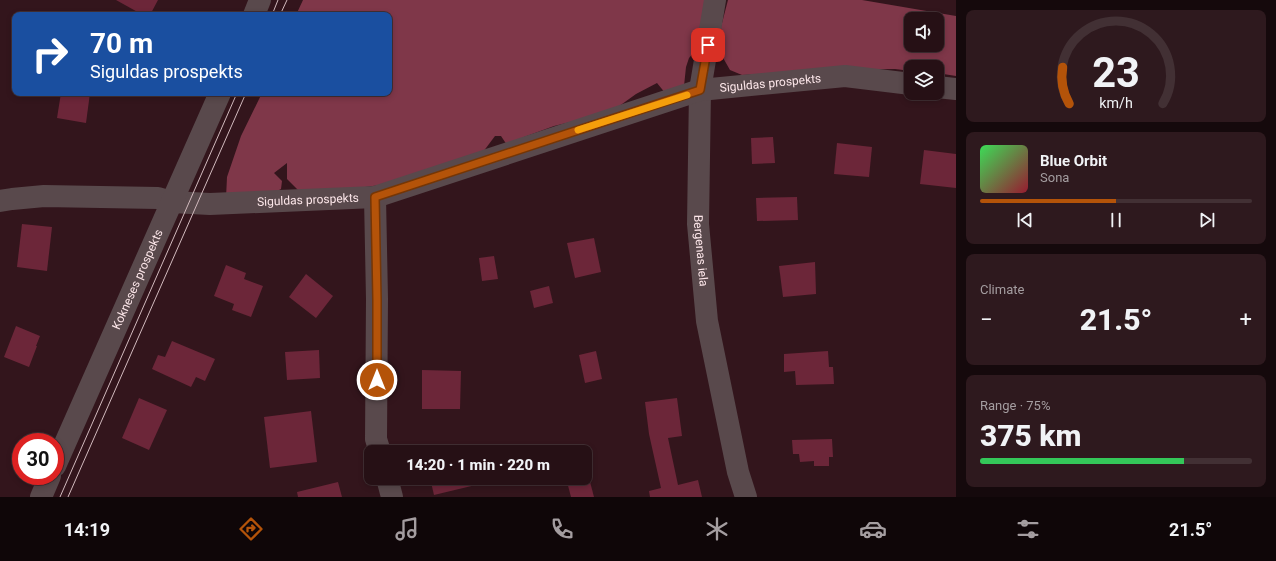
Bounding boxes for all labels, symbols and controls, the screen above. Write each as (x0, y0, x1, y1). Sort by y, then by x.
map controls (904, 12, 944, 100)
button: sound (904, 12, 944, 52)
text: 70 m (90, 27, 153, 60)
icon: right (24, 28, 76, 80)
pin (691, 28, 725, 62)
icon: arrive (697, 34, 719, 56)
text: 23 (1092, 48, 1140, 97)
button: layers (904, 60, 944, 100)
text: Siguldas prospekts (90, 61, 243, 82)
street label: Siguldas prospekts (719, 71, 822, 95)
text: km/h (1099, 94, 1133, 110)
text: Blue Orbit (1040, 152, 1107, 170)
text: Sona (1040, 170, 1069, 185)
street label: Siguldas prospekts (257, 191, 359, 209)
icon: previous (1014, 209, 1036, 231)
icon: pause (1105, 209, 1127, 231)
icon: next (1196, 209, 1218, 231)
street label: Bergenas iela (691, 215, 711, 287)
street label: Kokneses prospekts (109, 227, 166, 332)
text: Climate (980, 282, 1024, 297)
text: 21.5° (1080, 302, 1152, 337)
text: − (980, 307, 993, 332)
text: + (1240, 307, 1252, 332)
position arrow (356, 359, 398, 401)
text: Range · 75% (980, 398, 1050, 413)
text: 375 km (980, 418, 1082, 453)
speed limit sign: 30 (12, 433, 64, 485)
text: 14:20 · 1 min · 220 m (406, 456, 550, 474)
icon: directions (237, 515, 265, 543)
icon: music (393, 515, 421, 543)
icon: phone (548, 515, 576, 543)
icon: climate (703, 515, 731, 543)
icon: car (859, 515, 887, 543)
icon: filters (1014, 515, 1042, 543)
text: 14:19 (64, 519, 110, 540)
text: 21.5° (1169, 519, 1212, 540)

